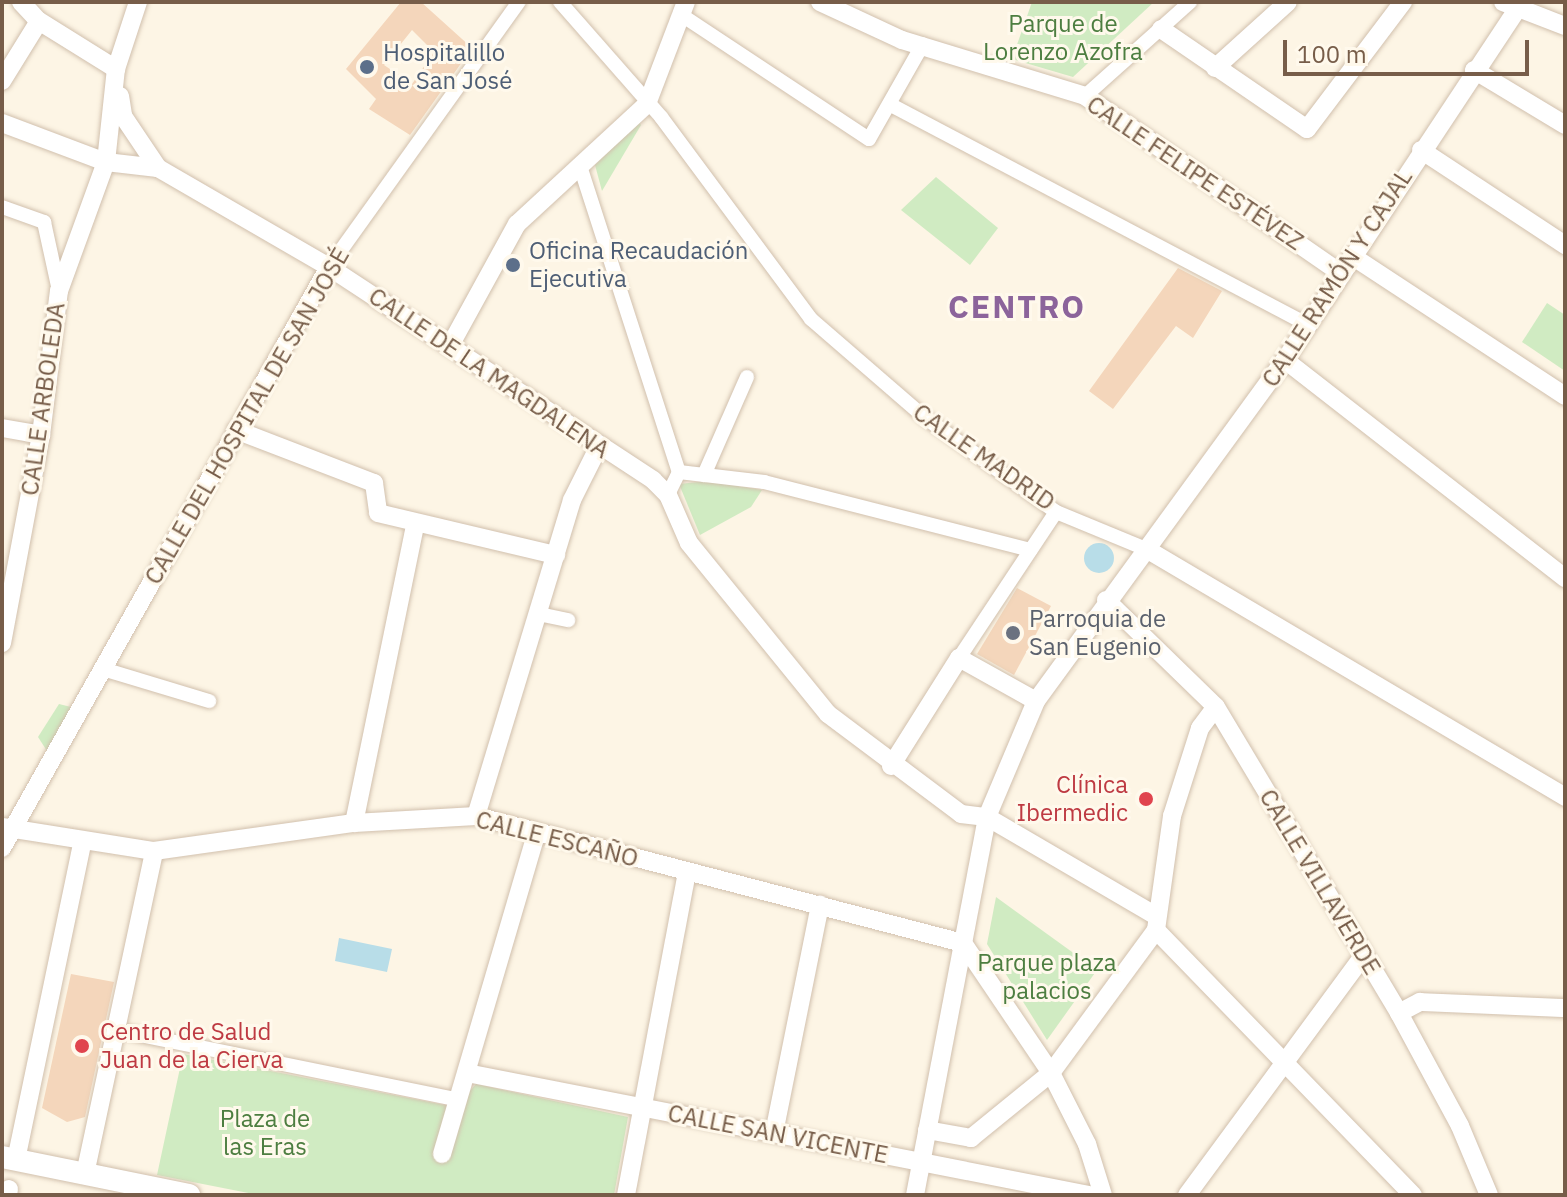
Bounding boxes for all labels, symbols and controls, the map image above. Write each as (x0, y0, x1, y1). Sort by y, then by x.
park label: Parque de Lorenzo Azofra (983, 10, 1143, 66)
scale bar (1287, 24, 1533, 74)
text: 100 m (1297, 38, 1367, 70)
place label: Hospitalillo de San José (383, 39, 512, 95)
marker: Hospitalillo de San José (358, 58, 376, 76)
street label: CALLE FELIPE ESTÉVEZ (1081, 90, 1309, 256)
street label: CALLE RAMÓN Y CAJAL (1256, 164, 1418, 392)
place label: Oficina Recaudación Ejecutiva (529, 237, 748, 293)
street label: CALLE DEL HOSPITAL DE SAN JOSÉ (139, 243, 355, 589)
marker: Oficina Recaudación Ejecutiva (504, 256, 522, 274)
street label: CALLE DE LA MAGDALENA (363, 282, 615, 464)
district label: CENTRO (948, 287, 1086, 325)
street label: CALLE ARBOLEDA (15, 301, 71, 497)
street label: CALLE MADRID (908, 398, 1060, 516)
place label: Parroquia de San Eugenio (1029, 605, 1166, 661)
marker: Parroquia de San Eugenio (1004, 624, 1022, 642)
place label: Clínica Ibermedic (1016, 771, 1128, 827)
street label: CALLE VILLAVERDE (1253, 784, 1387, 980)
marker: Clínica Ibermedic (1135, 788, 1157, 810)
street label: CALLE ESCAÑO (473, 805, 641, 873)
park label: Parque plaza palacios (977, 949, 1117, 1005)
place label: Centro de Salud Juan de la Cierva (100, 1018, 283, 1074)
marker: Centro de Salud Juan de la Cierva (71, 1035, 93, 1057)
street label: CALLE SAN VICENTE (665, 1099, 891, 1169)
park label: Plaza de las Eras (220, 1105, 310, 1161)

